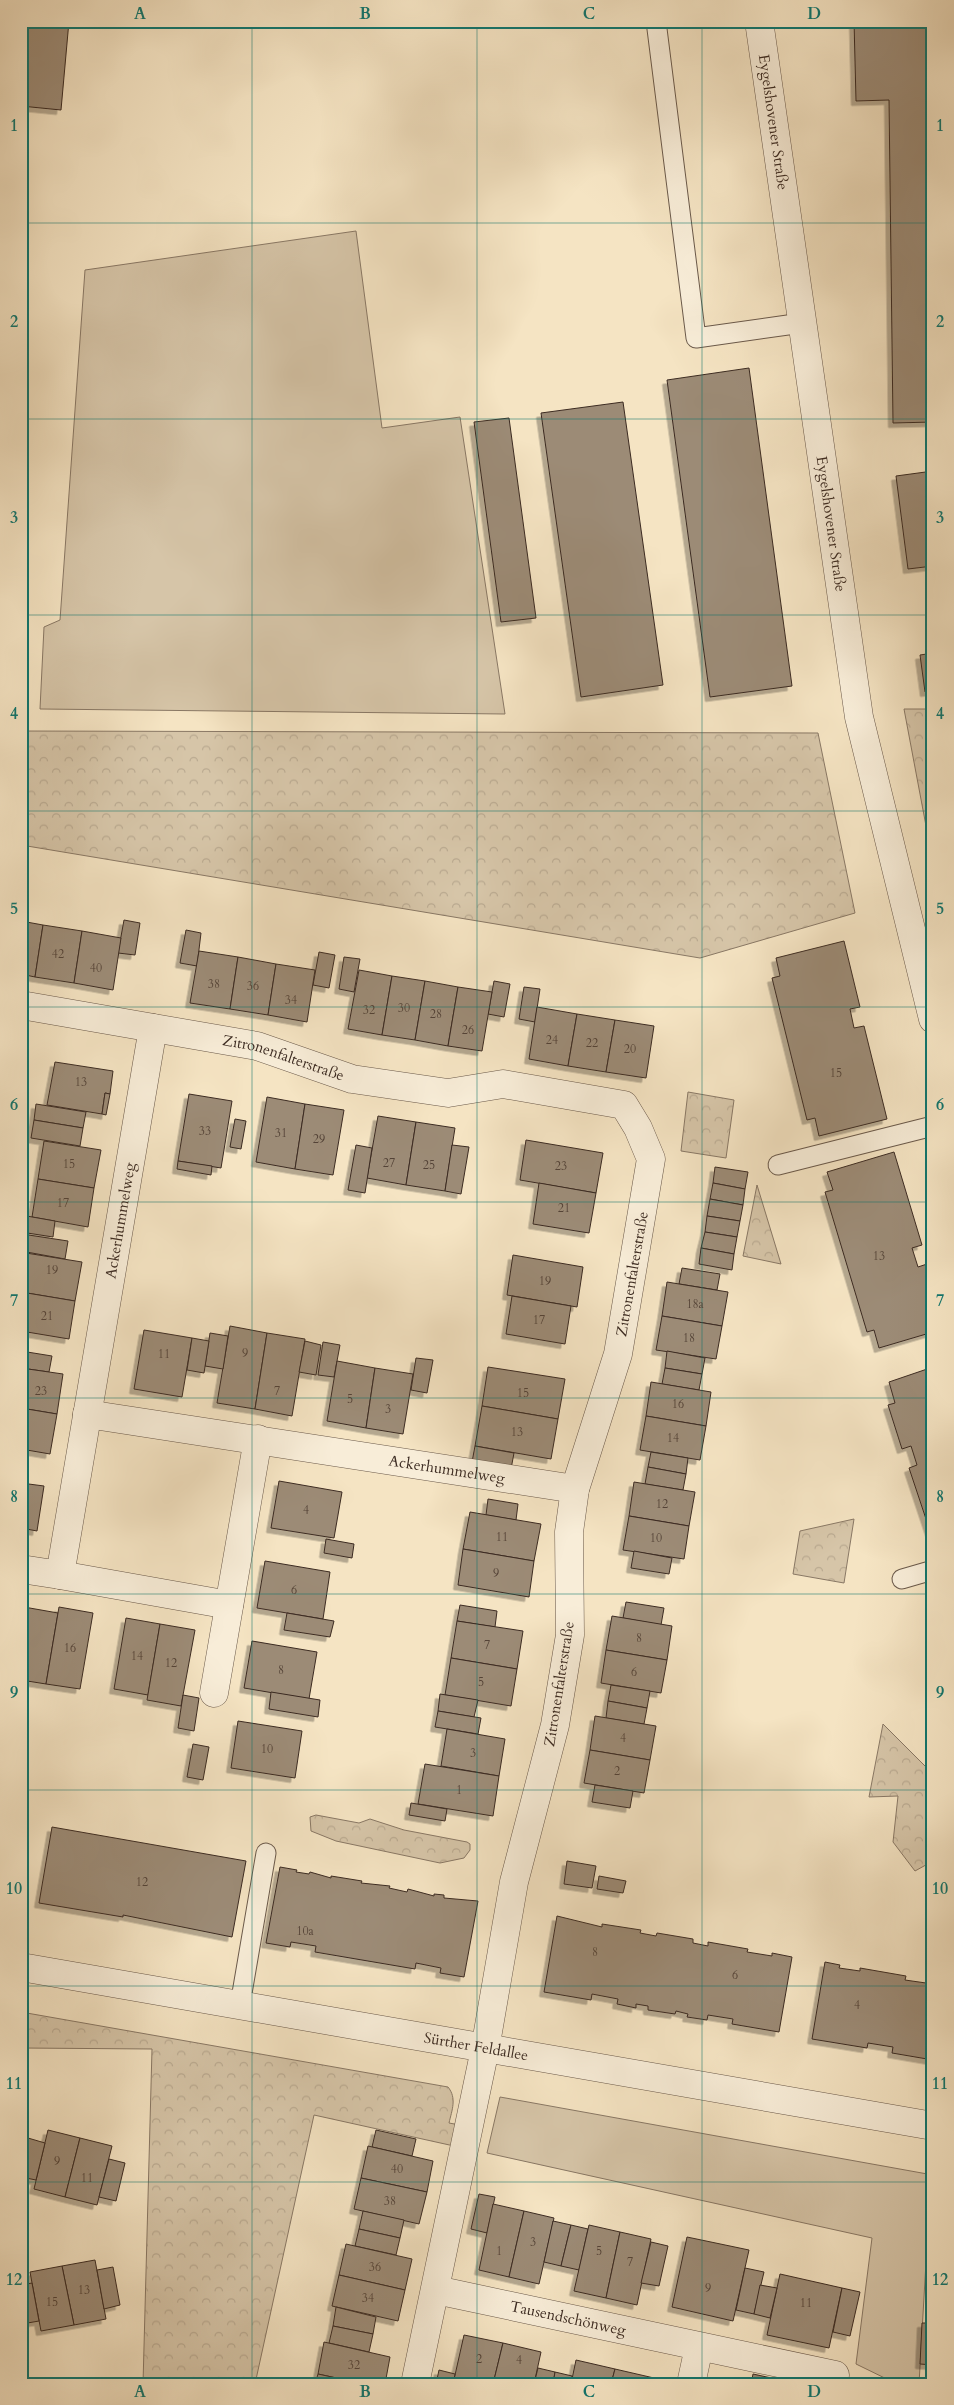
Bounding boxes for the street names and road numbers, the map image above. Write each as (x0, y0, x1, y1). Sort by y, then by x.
street label: Eygelshovener Straße (754, 53, 793, 191)
street label: Eygelshovener Straße (812, 455, 851, 593)
street label: Zitronenfalterstraße (221, 1030, 347, 1086)
street label: Ackerhummelweg (101, 1160, 140, 1280)
street label: Zitronenfalterstraße (611, 1210, 653, 1338)
street label: Ackerhummelweg (387, 1450, 507, 1488)
street label: Zitronenfalterstraße (539, 1620, 579, 1748)
street label: Sürther Feldallee (422, 2027, 530, 2065)
street label: Tausendschönweg (508, 2296, 628, 2340)

